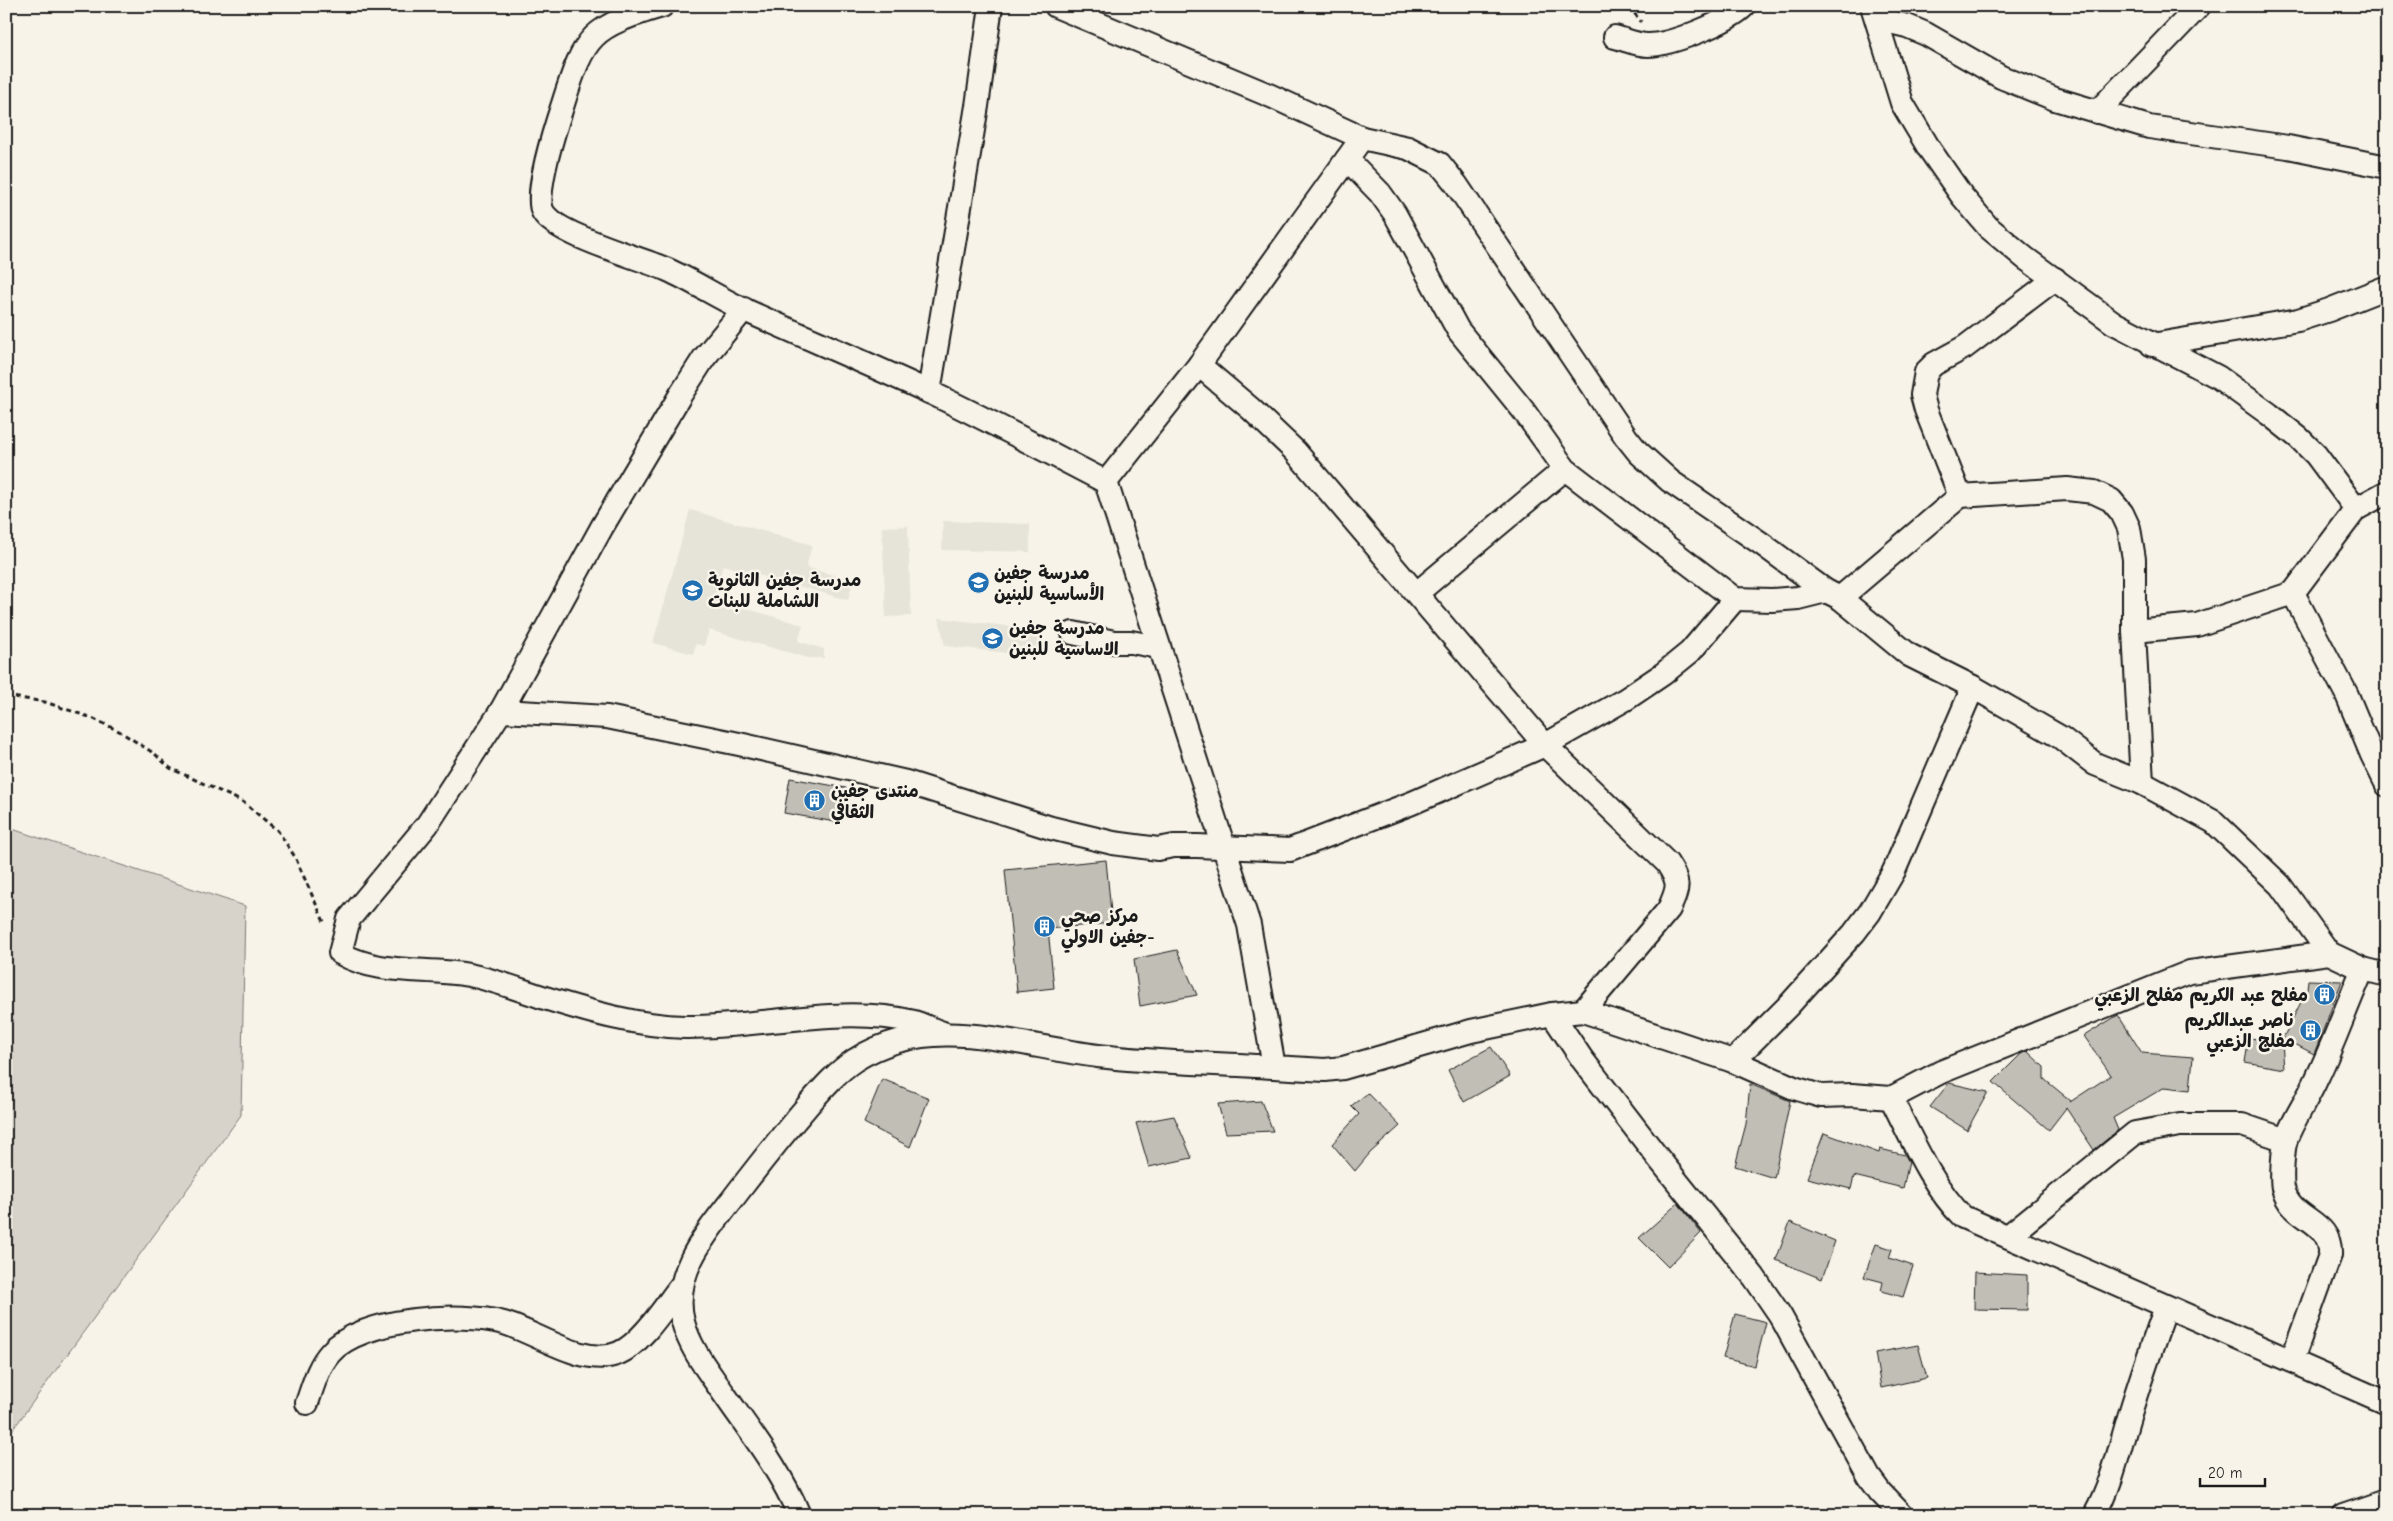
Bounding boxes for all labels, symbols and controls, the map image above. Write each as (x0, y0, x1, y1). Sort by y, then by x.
place label: مدرسة جفين الأساسية للبنين (994, 563, 1104, 605)
place label: مدرسة جفين الثانوية اللشاملة للبنات (708, 570, 861, 612)
school or university icon: مدرسة جفين الأساسية للبنين (966, 571, 990, 595)
school or university icon: مدرسة جفين الثانوية اللشاملة للبنات (680, 578, 704, 602)
place label: مدرسة جفين الاساسية للبنين (1009, 618, 1119, 660)
school or university icon: مدرسة جفين الاساسية للبنين (981, 626, 1005, 650)
place label: منتدى جفين الثقافي (831, 781, 919, 825)
building icon: منتدى جفين الثقافي (803, 789, 827, 813)
place label: مركز صحي جفين الاولي- (1061, 906, 1155, 953)
building icon: مركز صحي جفين الاولي- (1033, 914, 1057, 938)
building icon: مفلح عبد الكريم مفلح الزعبي (2312, 983, 2336, 1007)
place label: مفلح عبد الكريم مفلح الزعبي (2095, 985, 2308, 1011)
place label: ناصر عبدالكريم مفلج الزعبي (2185, 1010, 2295, 1057)
building icon: ناصر عبدالكريم مفلج الزعبي (2299, 1018, 2323, 1042)
scale bar (2200, 1456, 2266, 1488)
text: 20 m (2208, 1464, 2242, 1482)

